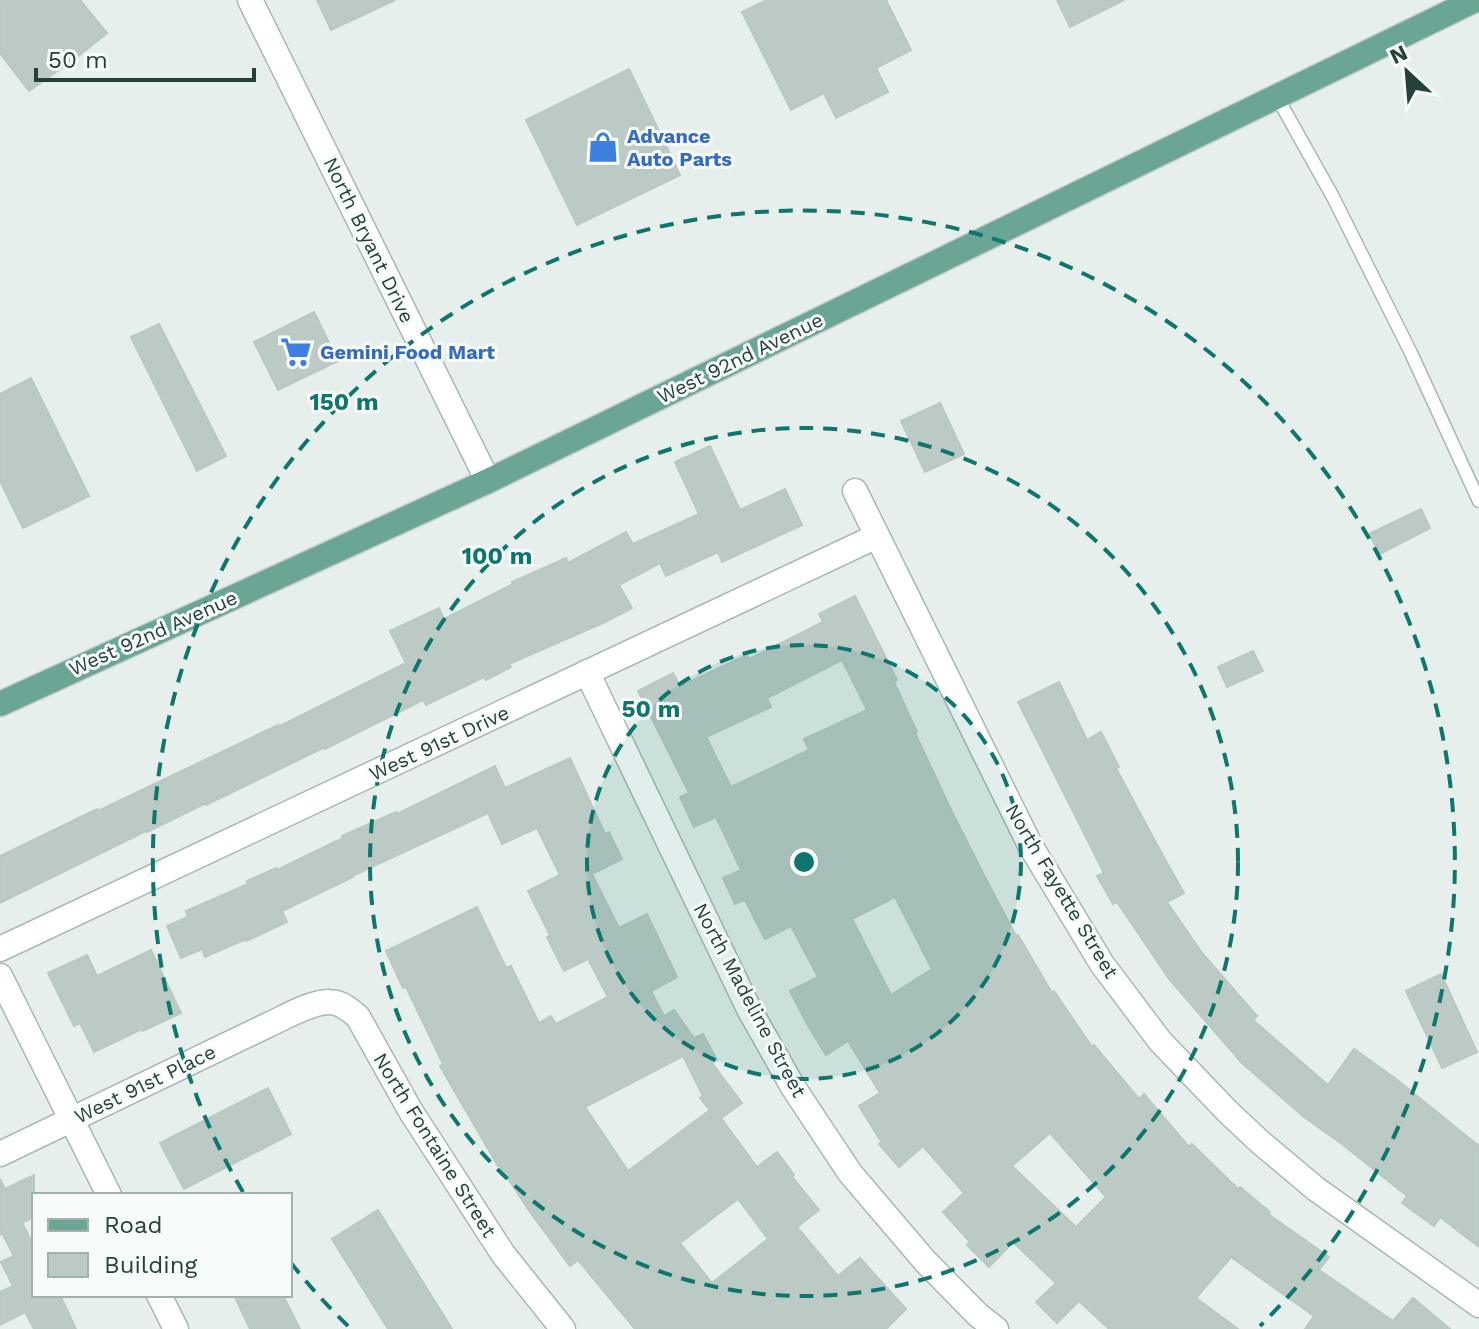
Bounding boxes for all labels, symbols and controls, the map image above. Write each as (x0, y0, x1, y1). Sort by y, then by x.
scale bar (36, 32, 254, 82)
north arrow (1367, 32, 1447, 112)
text: N (1386, 40, 1411, 69)
text: 50 m (48, 46, 108, 74)
place label: Advance Auto Parts (627, 124, 732, 171)
shop icon: Advance Auto Parts (586, 130, 620, 164)
street label: North Bryant Drive (318, 153, 420, 327)
street label: West 92nd Avenue (653, 307, 827, 409)
supermarket icon: Gemini Food Mart (279, 335, 313, 369)
place label: Gemini Food Mart (320, 340, 495, 364)
text: 150 m (309, 388, 379, 416)
text: 100 m (462, 542, 532, 570)
street label: West 92nd Avenue (65, 585, 241, 681)
text: 50 m (622, 695, 680, 723)
street label: West 91st Drive (365, 700, 513, 786)
street label: North Fayette Street (1000, 799, 1124, 983)
centre of rings (790, 848, 818, 876)
street label: North Madeline Street (689, 899, 812, 1102)
street label: West 91st Place (70, 1039, 220, 1129)
street label: North Fontaine Street (368, 1048, 502, 1242)
legend (32, 1193, 292, 1297)
text: Road (104, 1211, 163, 1239)
text: Building (104, 1251, 197, 1279)

